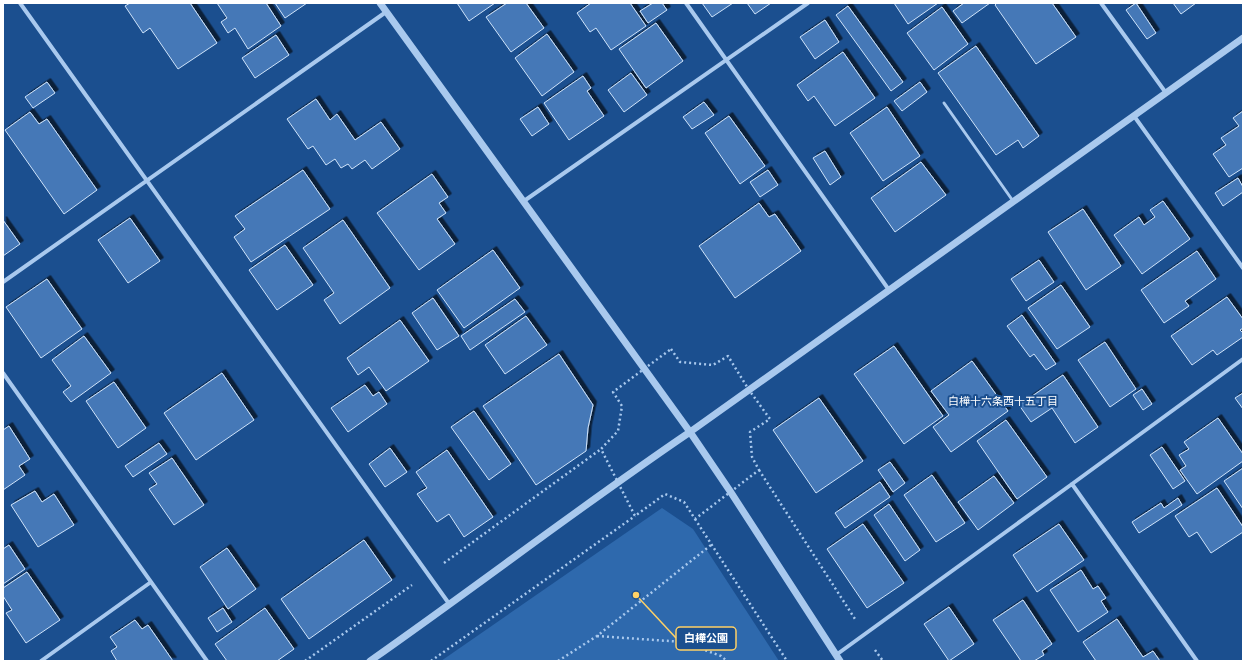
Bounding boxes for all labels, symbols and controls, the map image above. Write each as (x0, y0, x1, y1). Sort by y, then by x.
district label: 白樺十六条西十五丁目 (948, 393, 1058, 408)
callout: 白樺公園 (676, 627, 736, 650)
text: 白樺公園 (684, 630, 728, 645)

